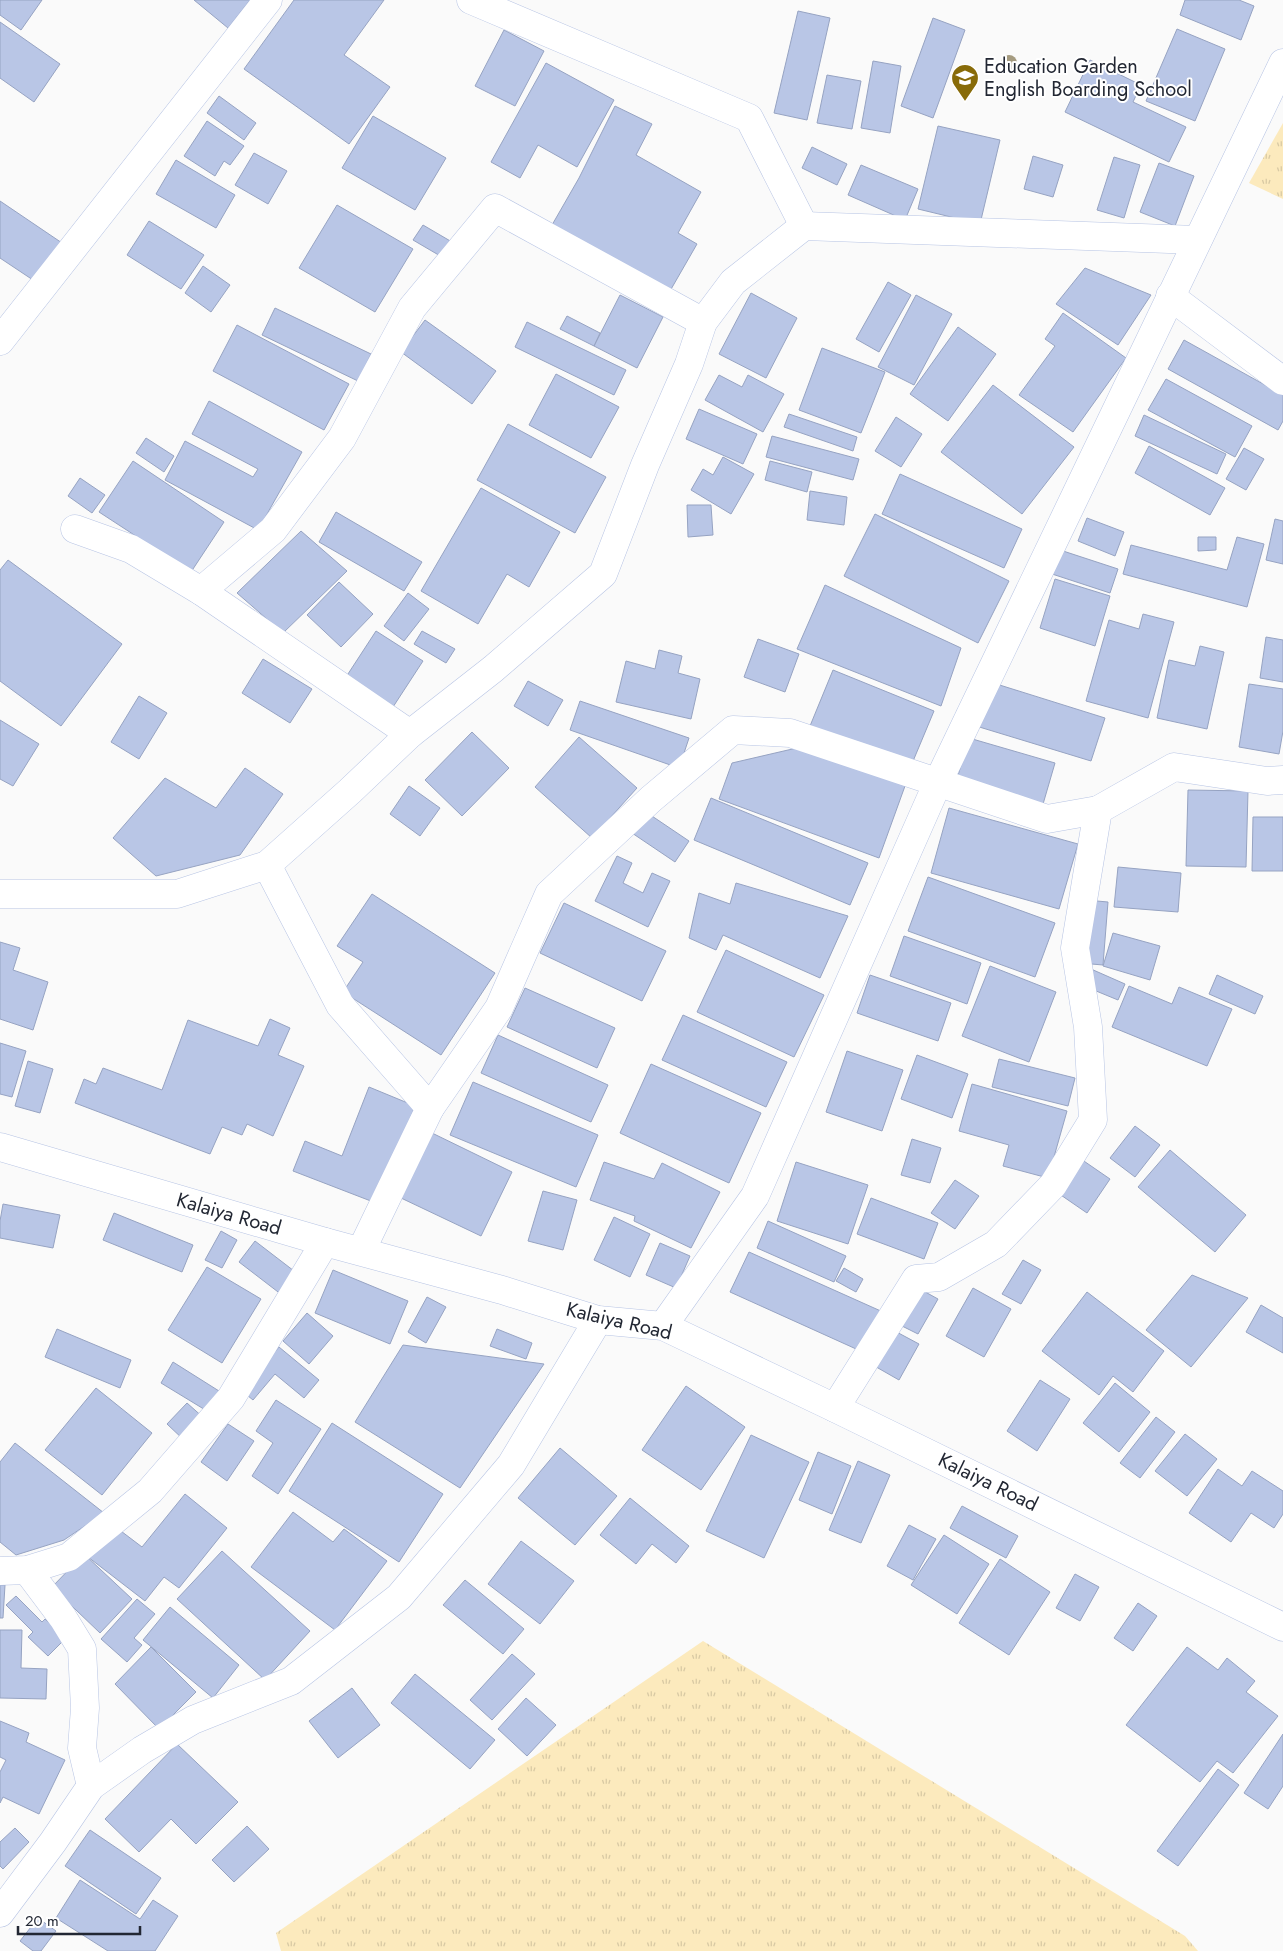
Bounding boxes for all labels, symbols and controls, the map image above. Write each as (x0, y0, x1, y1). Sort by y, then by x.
place label: Education Garden English Boarding School (984, 52, 1192, 104)
school or university icon: Education Garden English Boarding School (950, 63, 980, 102)
street label: Kalaiya Road (173, 1185, 285, 1243)
street label: Kalaiya Road (563, 1295, 675, 1347)
street label: Kalaiya Road (933, 1445, 1043, 1519)
scale bar (18, 1904, 140, 1936)
text: 20 m (25, 1910, 59, 1932)

